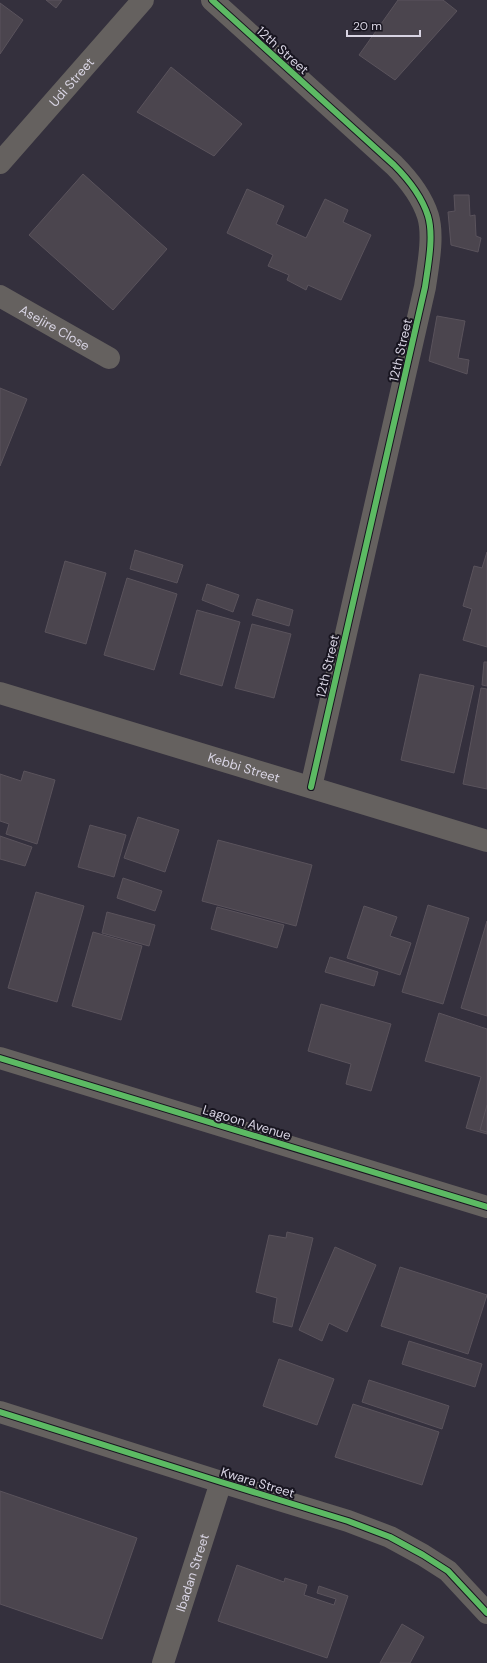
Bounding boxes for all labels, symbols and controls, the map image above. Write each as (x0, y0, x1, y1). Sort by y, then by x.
scale bar (347, 12, 420, 38)
text: 20 m (353, 18, 382, 34)
street label: 12th Street (253, 23, 312, 78)
street label: Udi Street (45, 54, 98, 110)
street label: Asejire Close (16, 301, 93, 354)
street label: 12th Street (385, 317, 416, 383)
street label: 12th Street (312, 633, 343, 699)
street label: Kebbi Street (206, 749, 282, 787)
street label: Lagoon Avenue (201, 1101, 293, 1144)
street label: Kwara Street (219, 1463, 297, 1502)
street label: Ibadan Street (172, 1531, 213, 1614)

